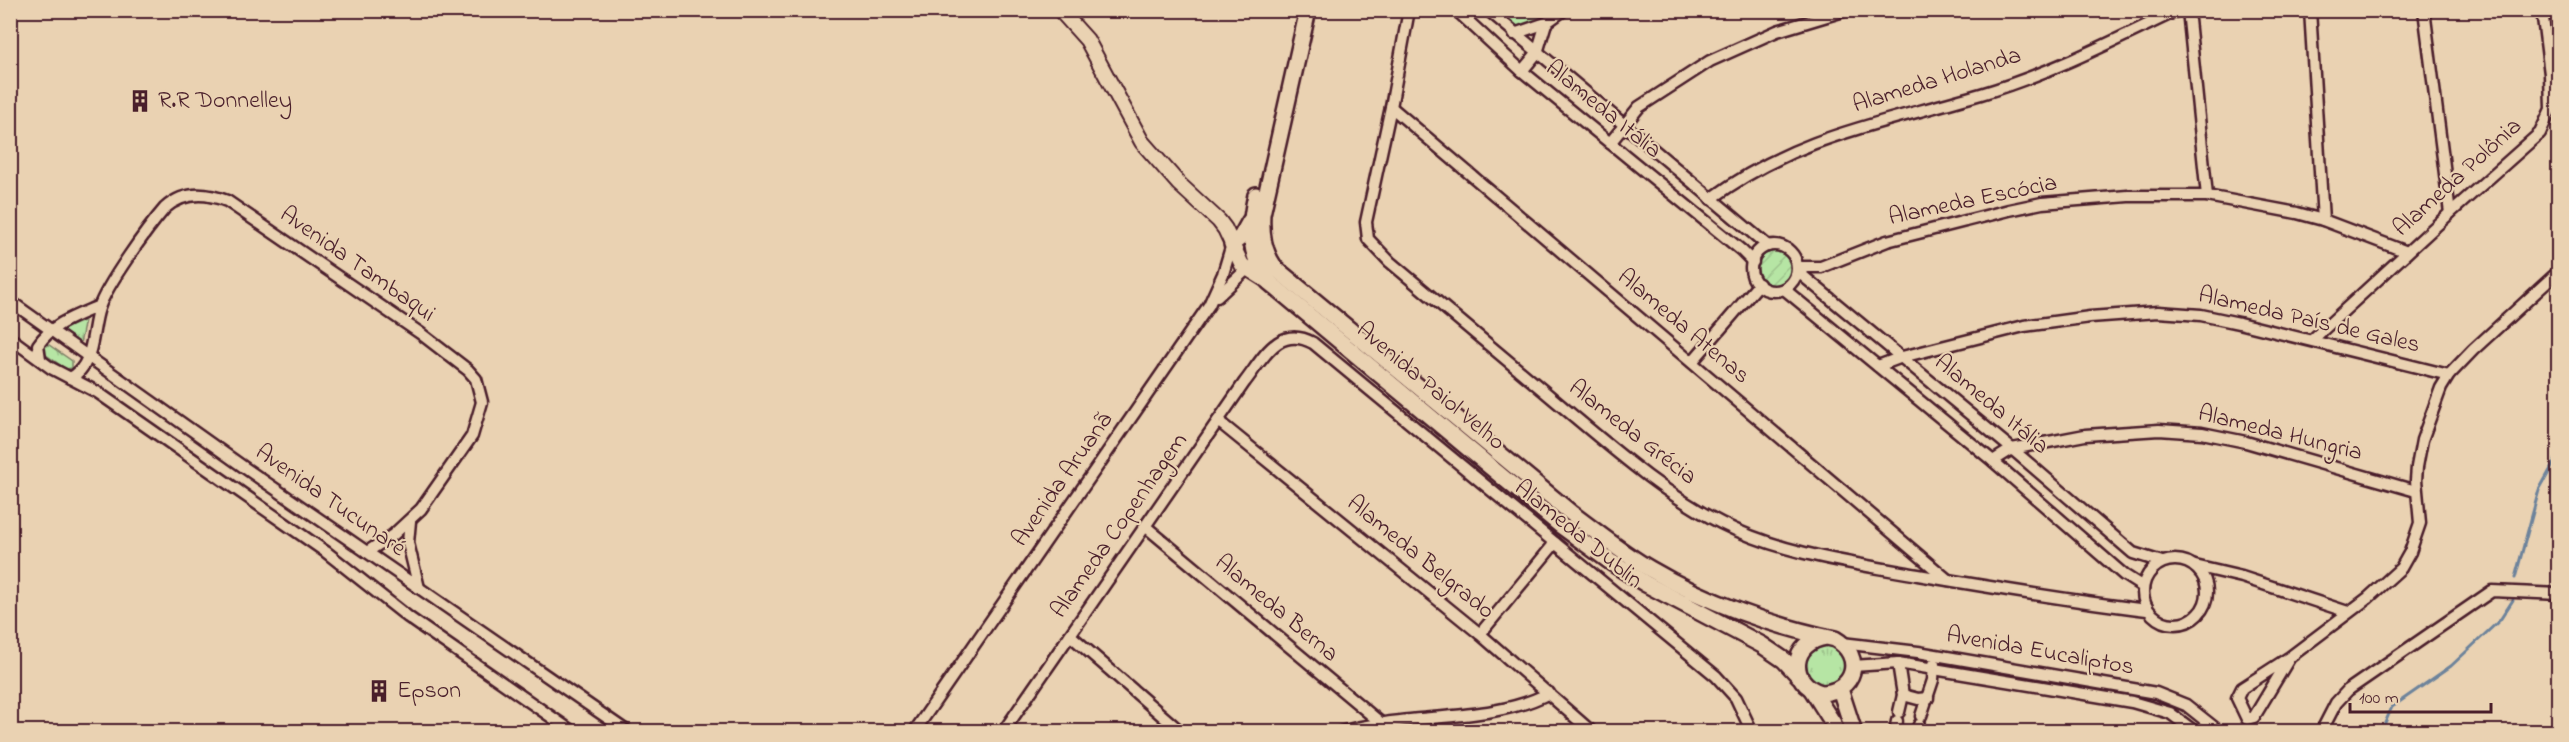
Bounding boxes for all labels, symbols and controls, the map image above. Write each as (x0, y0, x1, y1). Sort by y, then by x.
street label: Alameda Holanda (1848, 39, 2026, 123)
street label: Alameda Itália (1537, 52, 1669, 168)
place label: R.R Donnelley (158, 84, 292, 120)
building icon: R.R Donnelley (127, 88, 153, 114)
street label: Alameda Polônia (2386, 110, 2530, 246)
street label: Alameda Escócia (1886, 166, 2060, 236)
street label: Avenida Tambaqui (272, 198, 442, 332)
street label: Alameda Atenas (1609, 261, 1757, 393)
street label: Alameda País de Gales (2195, 278, 2423, 364)
street label: Avenida Paiol Velho (1348, 314, 1512, 460)
street label: Alameda Itália (1926, 346, 2056, 464)
street label: Alameda Grécia (1560, 372, 1704, 494)
street label: Alameda Hungria (2194, 397, 2366, 471)
street label: Avenida Aruanã (1004, 406, 1122, 554)
street label: Alameda Copenhagem (1043, 426, 1197, 626)
street label: Avenida Tucunaré (247, 436, 413, 566)
street label: Alameda Dublin (1506, 472, 1650, 598)
street label: Alameda Belgrado (1338, 487, 1502, 629)
street label: Alameda Berna (1206, 547, 1346, 671)
street label: Avenida Eucaliptos (1943, 618, 2137, 686)
place label: Epson (397, 674, 461, 709)
scale bar (2350, 676, 2491, 714)
building icon: Epson (366, 678, 392, 704)
text: 100 m (2359, 686, 2399, 712)

